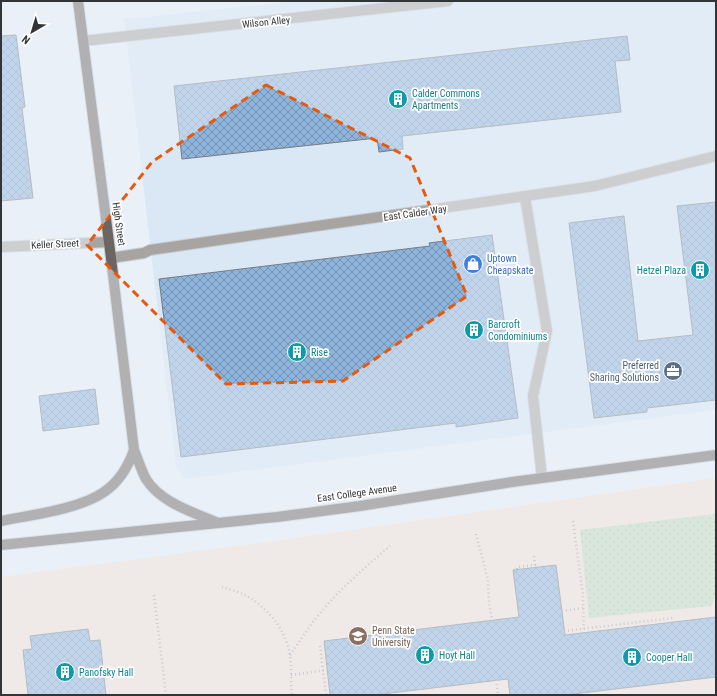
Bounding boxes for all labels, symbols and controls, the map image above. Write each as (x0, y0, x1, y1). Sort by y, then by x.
north arrow (12, 12, 52, 52)
street label: Wilson Alley (242, 14, 290, 30)
text: N (19, 32, 33, 47)
building icon: Calder Commons Apartments (387, 88, 409, 110)
place label: Calder Commons Apartments (412, 88, 480, 111)
street label: High Street (110, 201, 128, 247)
street label: East Calder Way (383, 203, 447, 223)
street label: Keller Street (31, 237, 79, 251)
shop icon: Uptown Cheapskate (462, 253, 484, 275)
place label: Uptown Cheapskate (487, 253, 534, 276)
building icon: Hetzel Plaza (689, 259, 711, 281)
place label: Hetzel Plaza (637, 265, 686, 276)
building icon: Barcroft Condominiums (463, 319, 485, 341)
place label: Barcroft Condominiums (488, 319, 548, 342)
building icon: Rise (286, 341, 308, 363)
place label: Rise (311, 347, 328, 358)
place label: Preferred Sharing Solutions (590, 360, 659, 383)
office icon: Preferred Sharing Solutions (662, 360, 684, 382)
street label: East College Avenue (317, 482, 398, 504)
school or university icon: Penn State University (347, 625, 369, 647)
place label: Penn State University (372, 625, 415, 648)
building icon: Hoyt Hall (414, 644, 436, 666)
building icon: Cooper Hall (621, 646, 643, 668)
place label: Hoyt Hall (439, 650, 475, 661)
place label: Cooper Hall (646, 652, 692, 663)
building icon: Panofsky Hall (54, 661, 76, 683)
place label: Panofsky Hall (79, 667, 133, 678)

